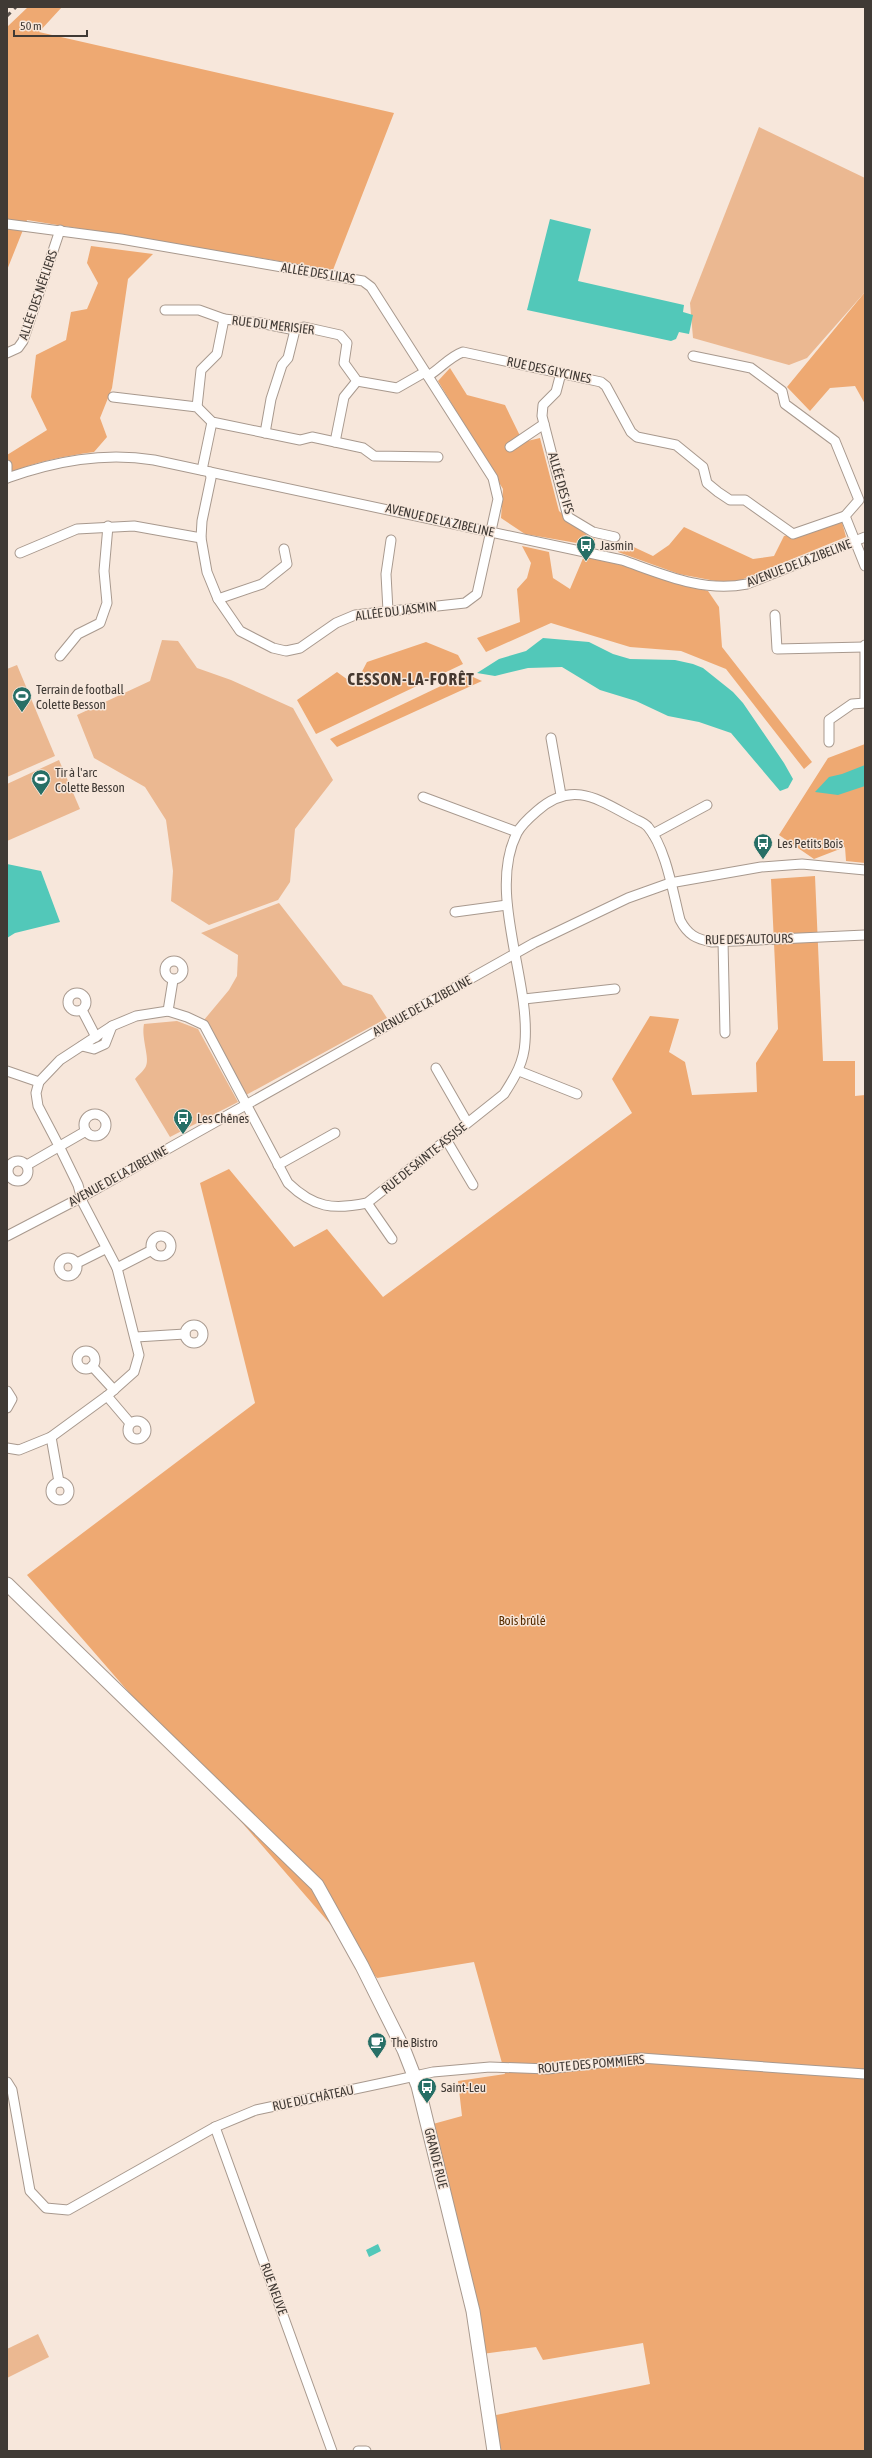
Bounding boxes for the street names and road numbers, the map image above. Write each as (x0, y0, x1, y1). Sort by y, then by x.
street label: ALLÉE DES NÉFLIERS (16, 248, 61, 342)
street label: ALLÉE DES LILAS (280, 260, 357, 286)
street label: RUE DU MERISIER (231, 312, 316, 338)
street label: RUE DES GLYCINES (505, 354, 593, 386)
street label: ALLÉE DES IFS (545, 450, 577, 516)
street label: AVENUE DE LA ZIBELINE (384, 500, 496, 540)
street label: AVENUE DE LA ZIBELINE (745, 536, 854, 590)
street label: ALLÉE DU JASMIN (355, 599, 437, 623)
street label: RUE DES AUTOURS (705, 931, 794, 947)
street label: AVENUE DE LA ZIBELINE (370, 972, 475, 1039)
street label: RUE DE SAINTE-ASSISE (378, 1119, 470, 1197)
street label: AVENUE DE LA ZIBELINE (66, 1142, 171, 1209)
street label: ROUTE DES POMMIERS (537, 2052, 645, 2076)
street label: RUE DU CHÂTEAU (271, 2082, 355, 2114)
street label: GRANDE RUE (421, 2126, 451, 2190)
street label: RUE NEUVE (258, 2261, 290, 2317)

